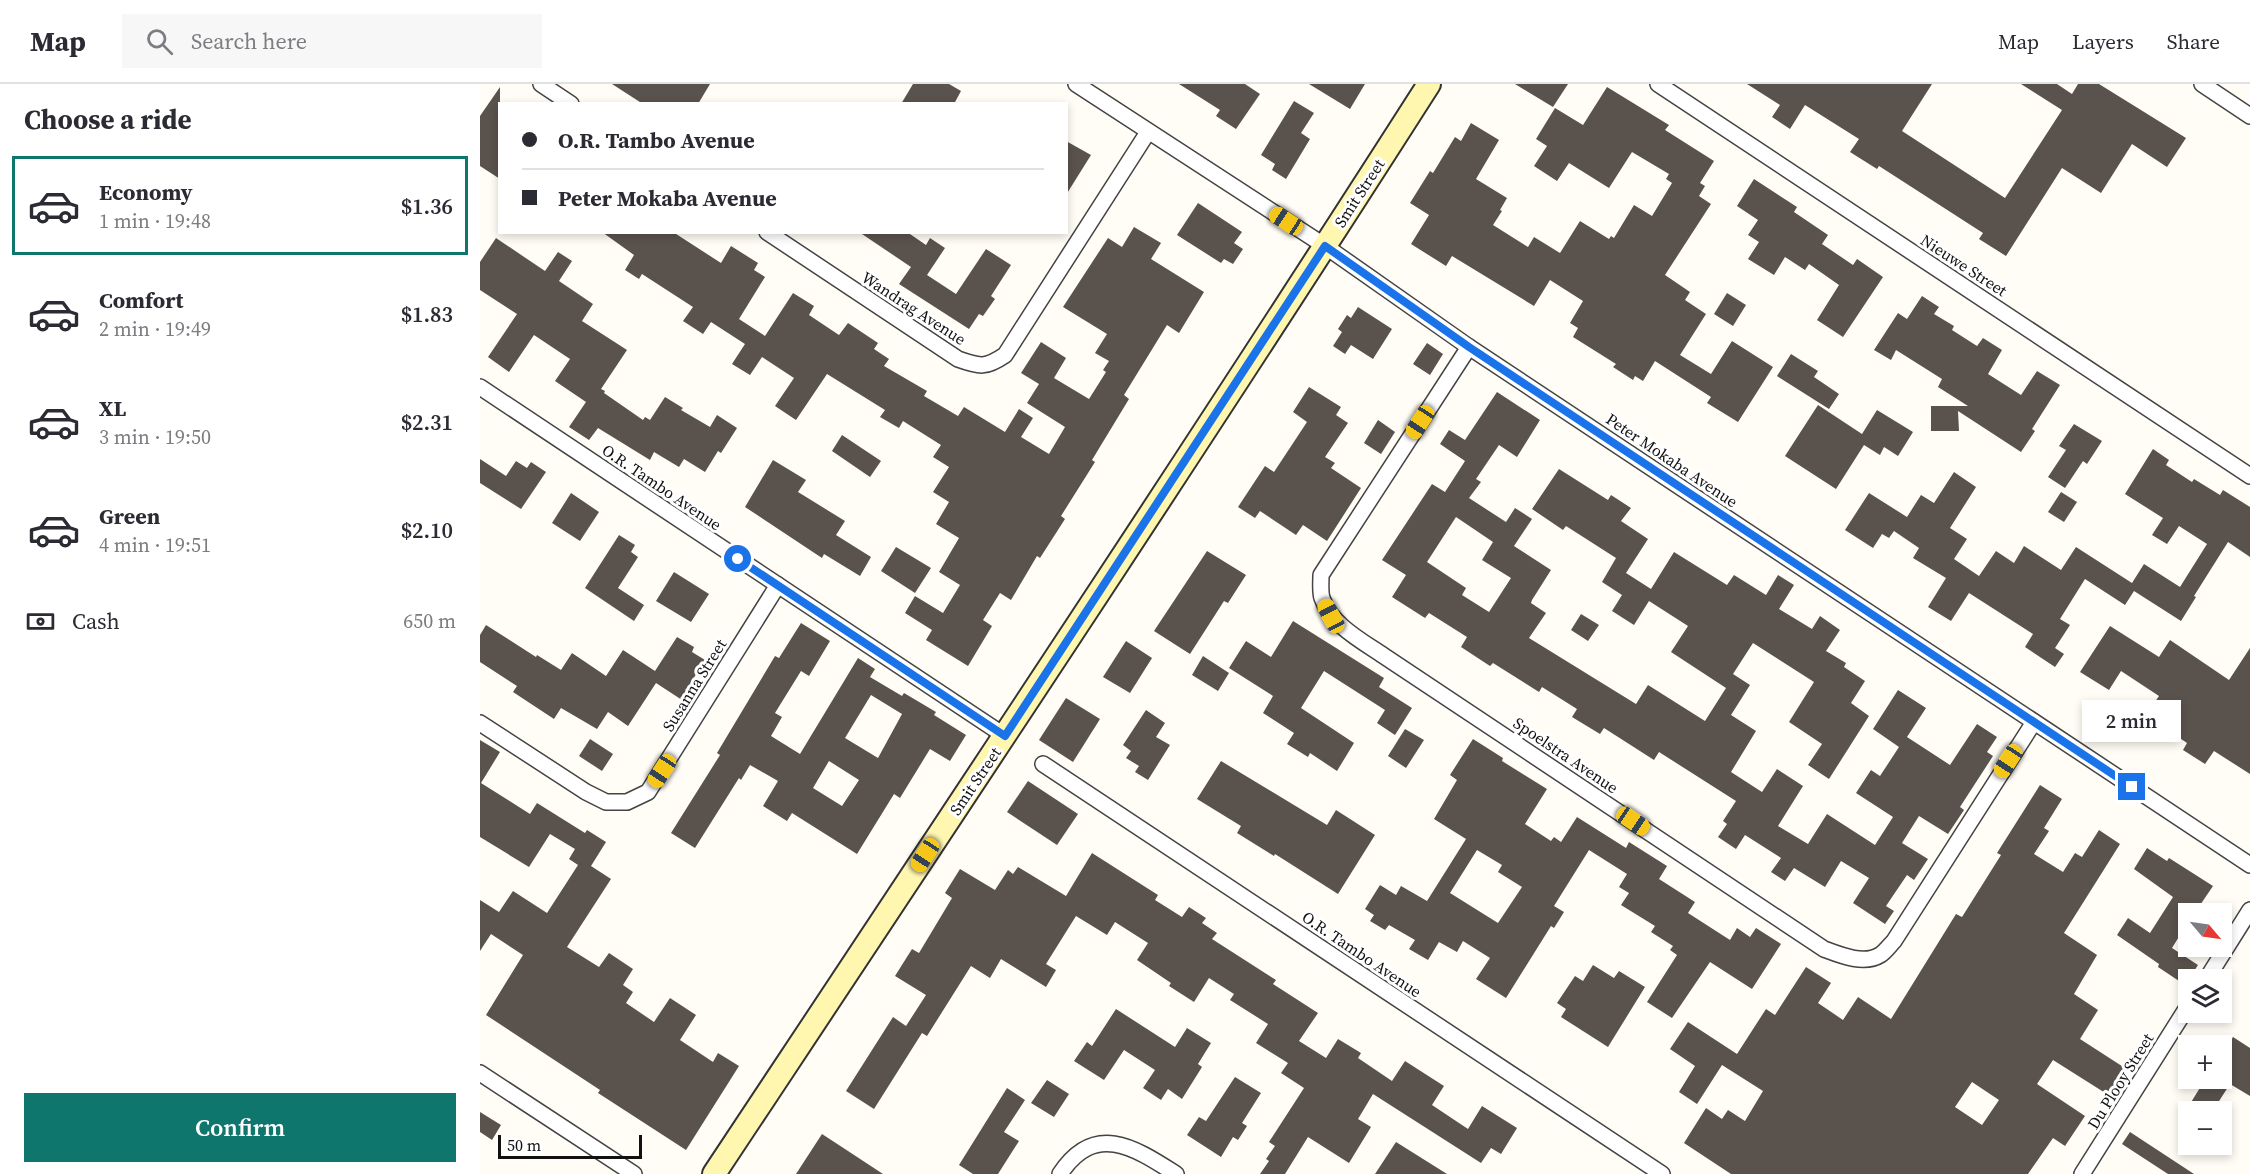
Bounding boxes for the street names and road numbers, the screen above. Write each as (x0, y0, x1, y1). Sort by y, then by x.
street label: Smit Street (1329, 154, 1390, 232)
street label: Nieuwe Street (1917, 229, 2012, 302)
street label: Wandrag Avenue (858, 266, 970, 350)
street label: Peter Mokaba Avenue (1602, 408, 1742, 512)
street label: O.R. Tambo Avenue (598, 439, 726, 535)
street label: Susanna Street (657, 634, 732, 735)
street label: Spoelstra Avenue (1509, 712, 1623, 798)
street label: Smit Street (944, 742, 1006, 819)
street label: O.R. Tambo Avenue (1298, 906, 1426, 1002)
street label: Du Plooy Street (2082, 1028, 2159, 1133)

